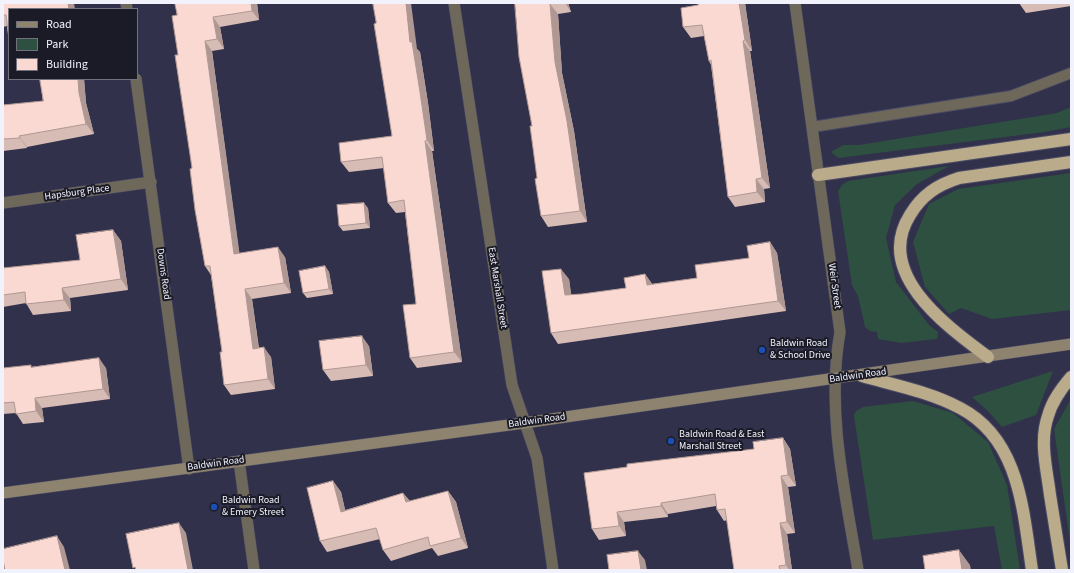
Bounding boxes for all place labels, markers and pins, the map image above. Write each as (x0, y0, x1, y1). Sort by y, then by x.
place label: Baldwin Road & School Drive (770, 338, 830, 362)
marker: Baldwin Road & School Drive (757, 345, 767, 355)
place label: Baldwin Road & East Marshall Street (679, 429, 764, 452)
marker: Baldwin Road & East Marshall Street (666, 436, 676, 446)
place label: Baldwin Road & Emery Street (222, 495, 284, 518)
marker: Baldwin Road & Emery Street (209, 502, 219, 512)

